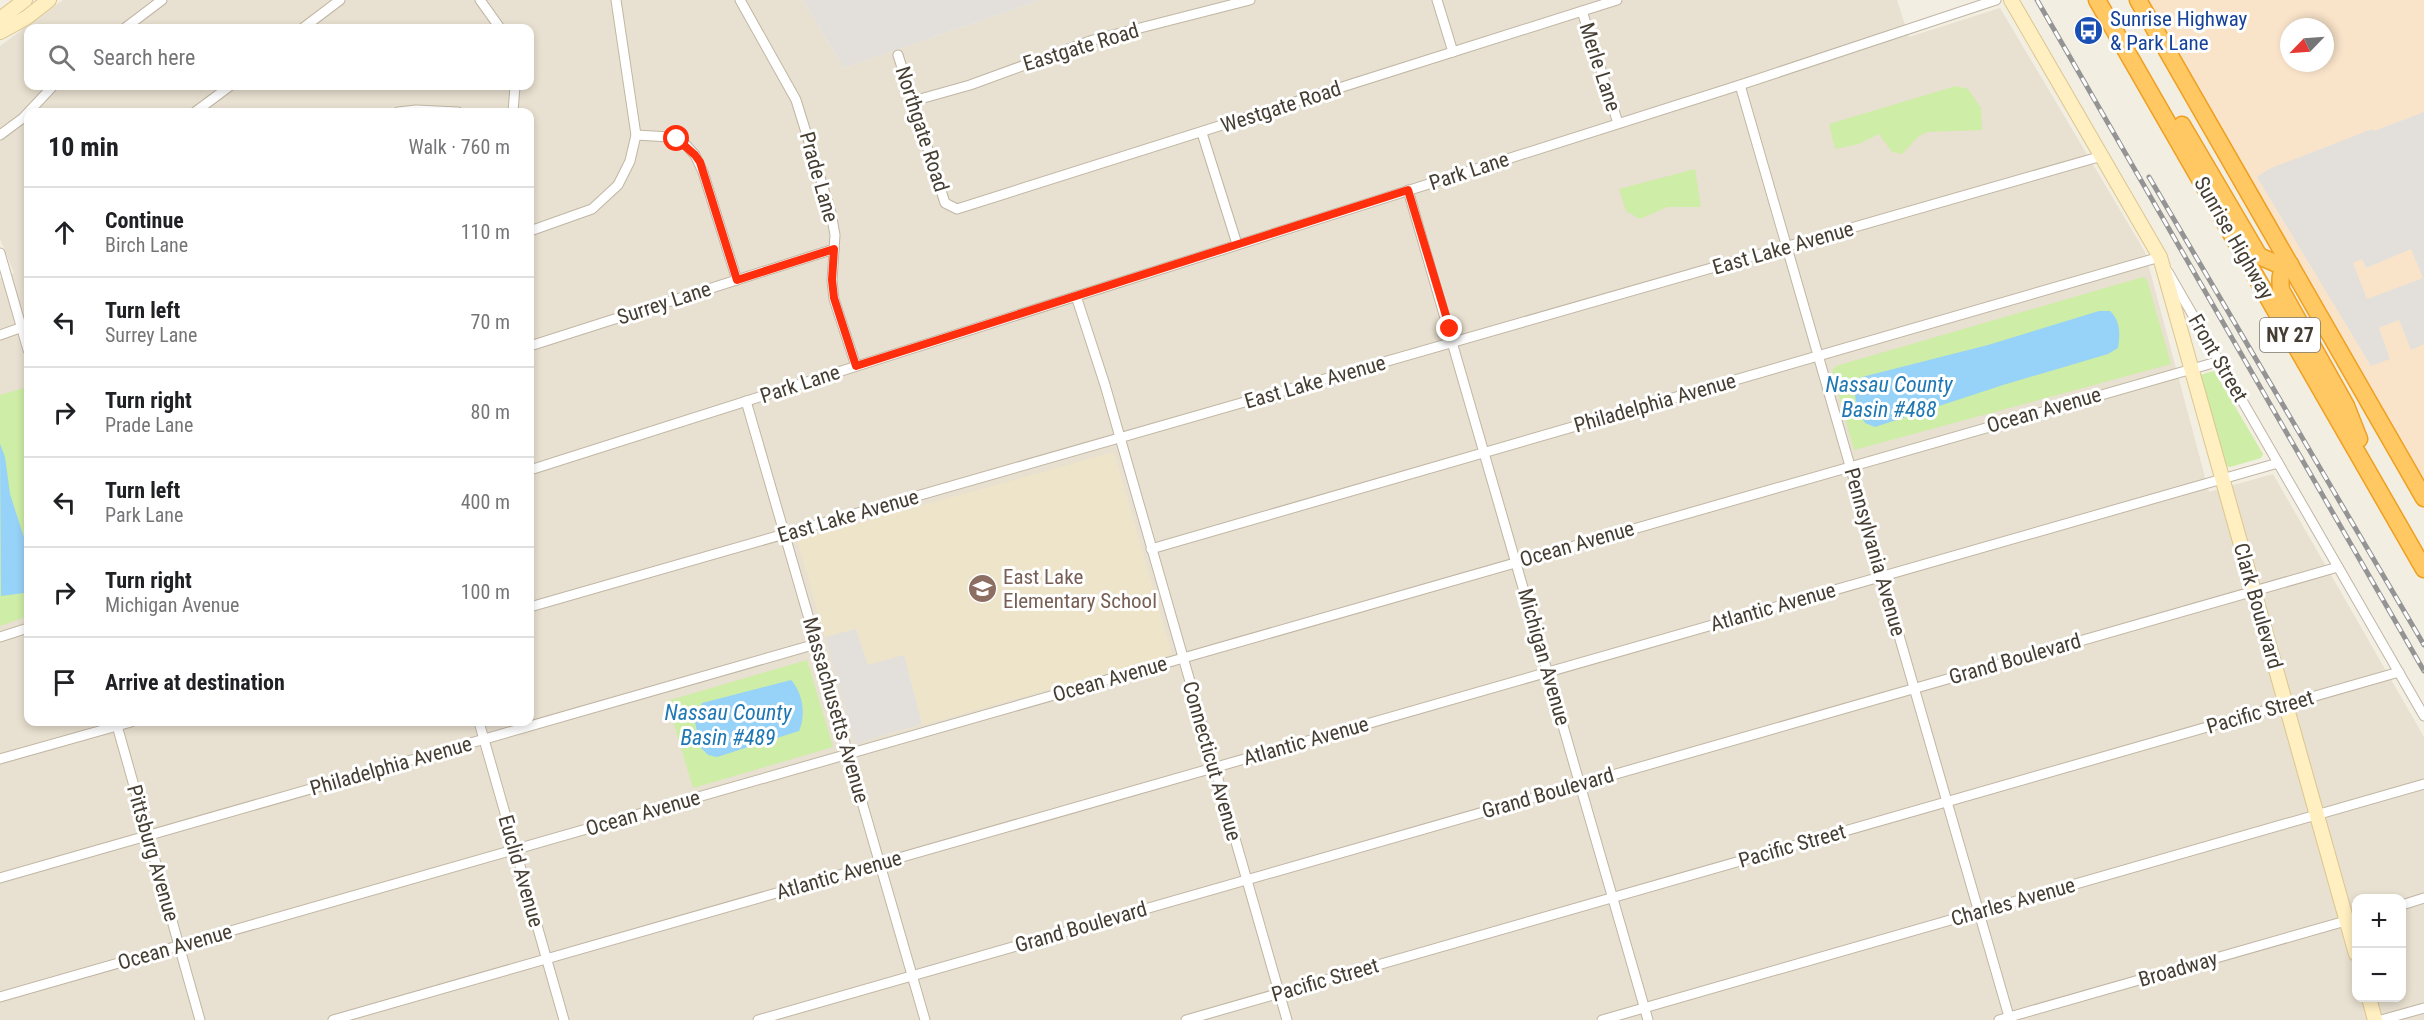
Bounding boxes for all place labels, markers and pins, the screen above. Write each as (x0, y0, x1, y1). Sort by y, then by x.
place label: Sunrise Highway & Park Lane (2110, 7, 2248, 55)
bus stop icon: Sunrise Highway & Park Lane (2073, 15, 2105, 47)
place label: East Lake Elementary School (1003, 565, 1157, 613)
school or university icon: East Lake Elementary School (966, 573, 998, 605)

